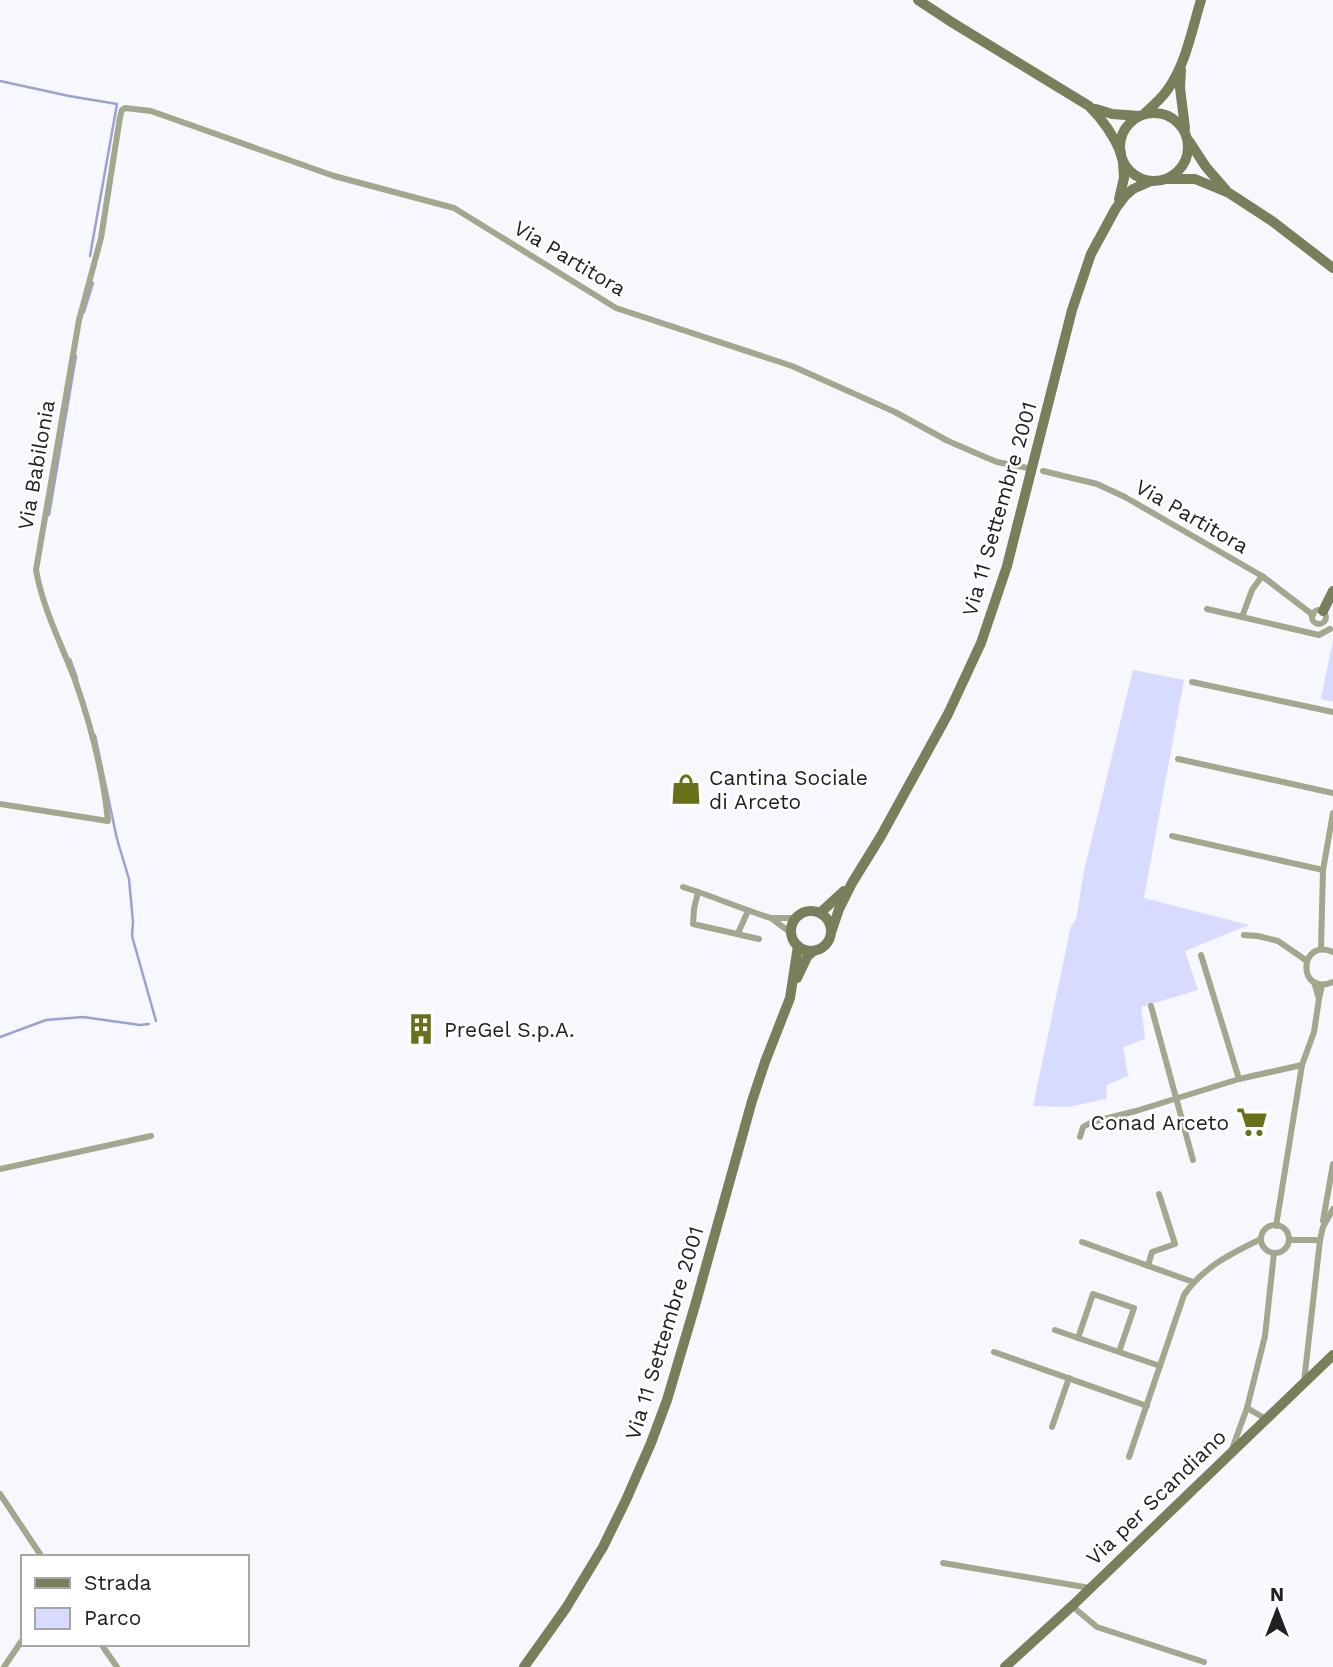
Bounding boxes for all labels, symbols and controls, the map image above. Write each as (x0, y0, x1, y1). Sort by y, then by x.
street label: Via Partitora (509, 215, 631, 301)
street label: Via Babilonia (12, 398, 60, 532)
street label: Via 11 Settembre 2001 (956, 399, 1042, 619)
street label: Via Partitora (1131, 474, 1253, 558)
place label: Cantina Sociale di Arceto (709, 765, 868, 814)
shop icon: Cantina Sociale di Arceto (669, 772, 703, 806)
building icon: PreGel S.p.A. (404, 1012, 438, 1046)
place label: PreGel S.p.A. (444, 1017, 575, 1042)
supermarket icon: Conad Arceto (1235, 1105, 1269, 1139)
place label: Conad Arceto (1091, 1110, 1229, 1135)
street label: Via 11 Settembre 2001 (620, 1223, 708, 1443)
street label: Via per Scandiano (1081, 1424, 1231, 1570)
legend (21, 1555, 248, 1646)
text: Strada (84, 1570, 152, 1595)
north arrow (1242, 1576, 1312, 1646)
text: N (1270, 1583, 1284, 1606)
text: Parco (84, 1605, 141, 1630)

